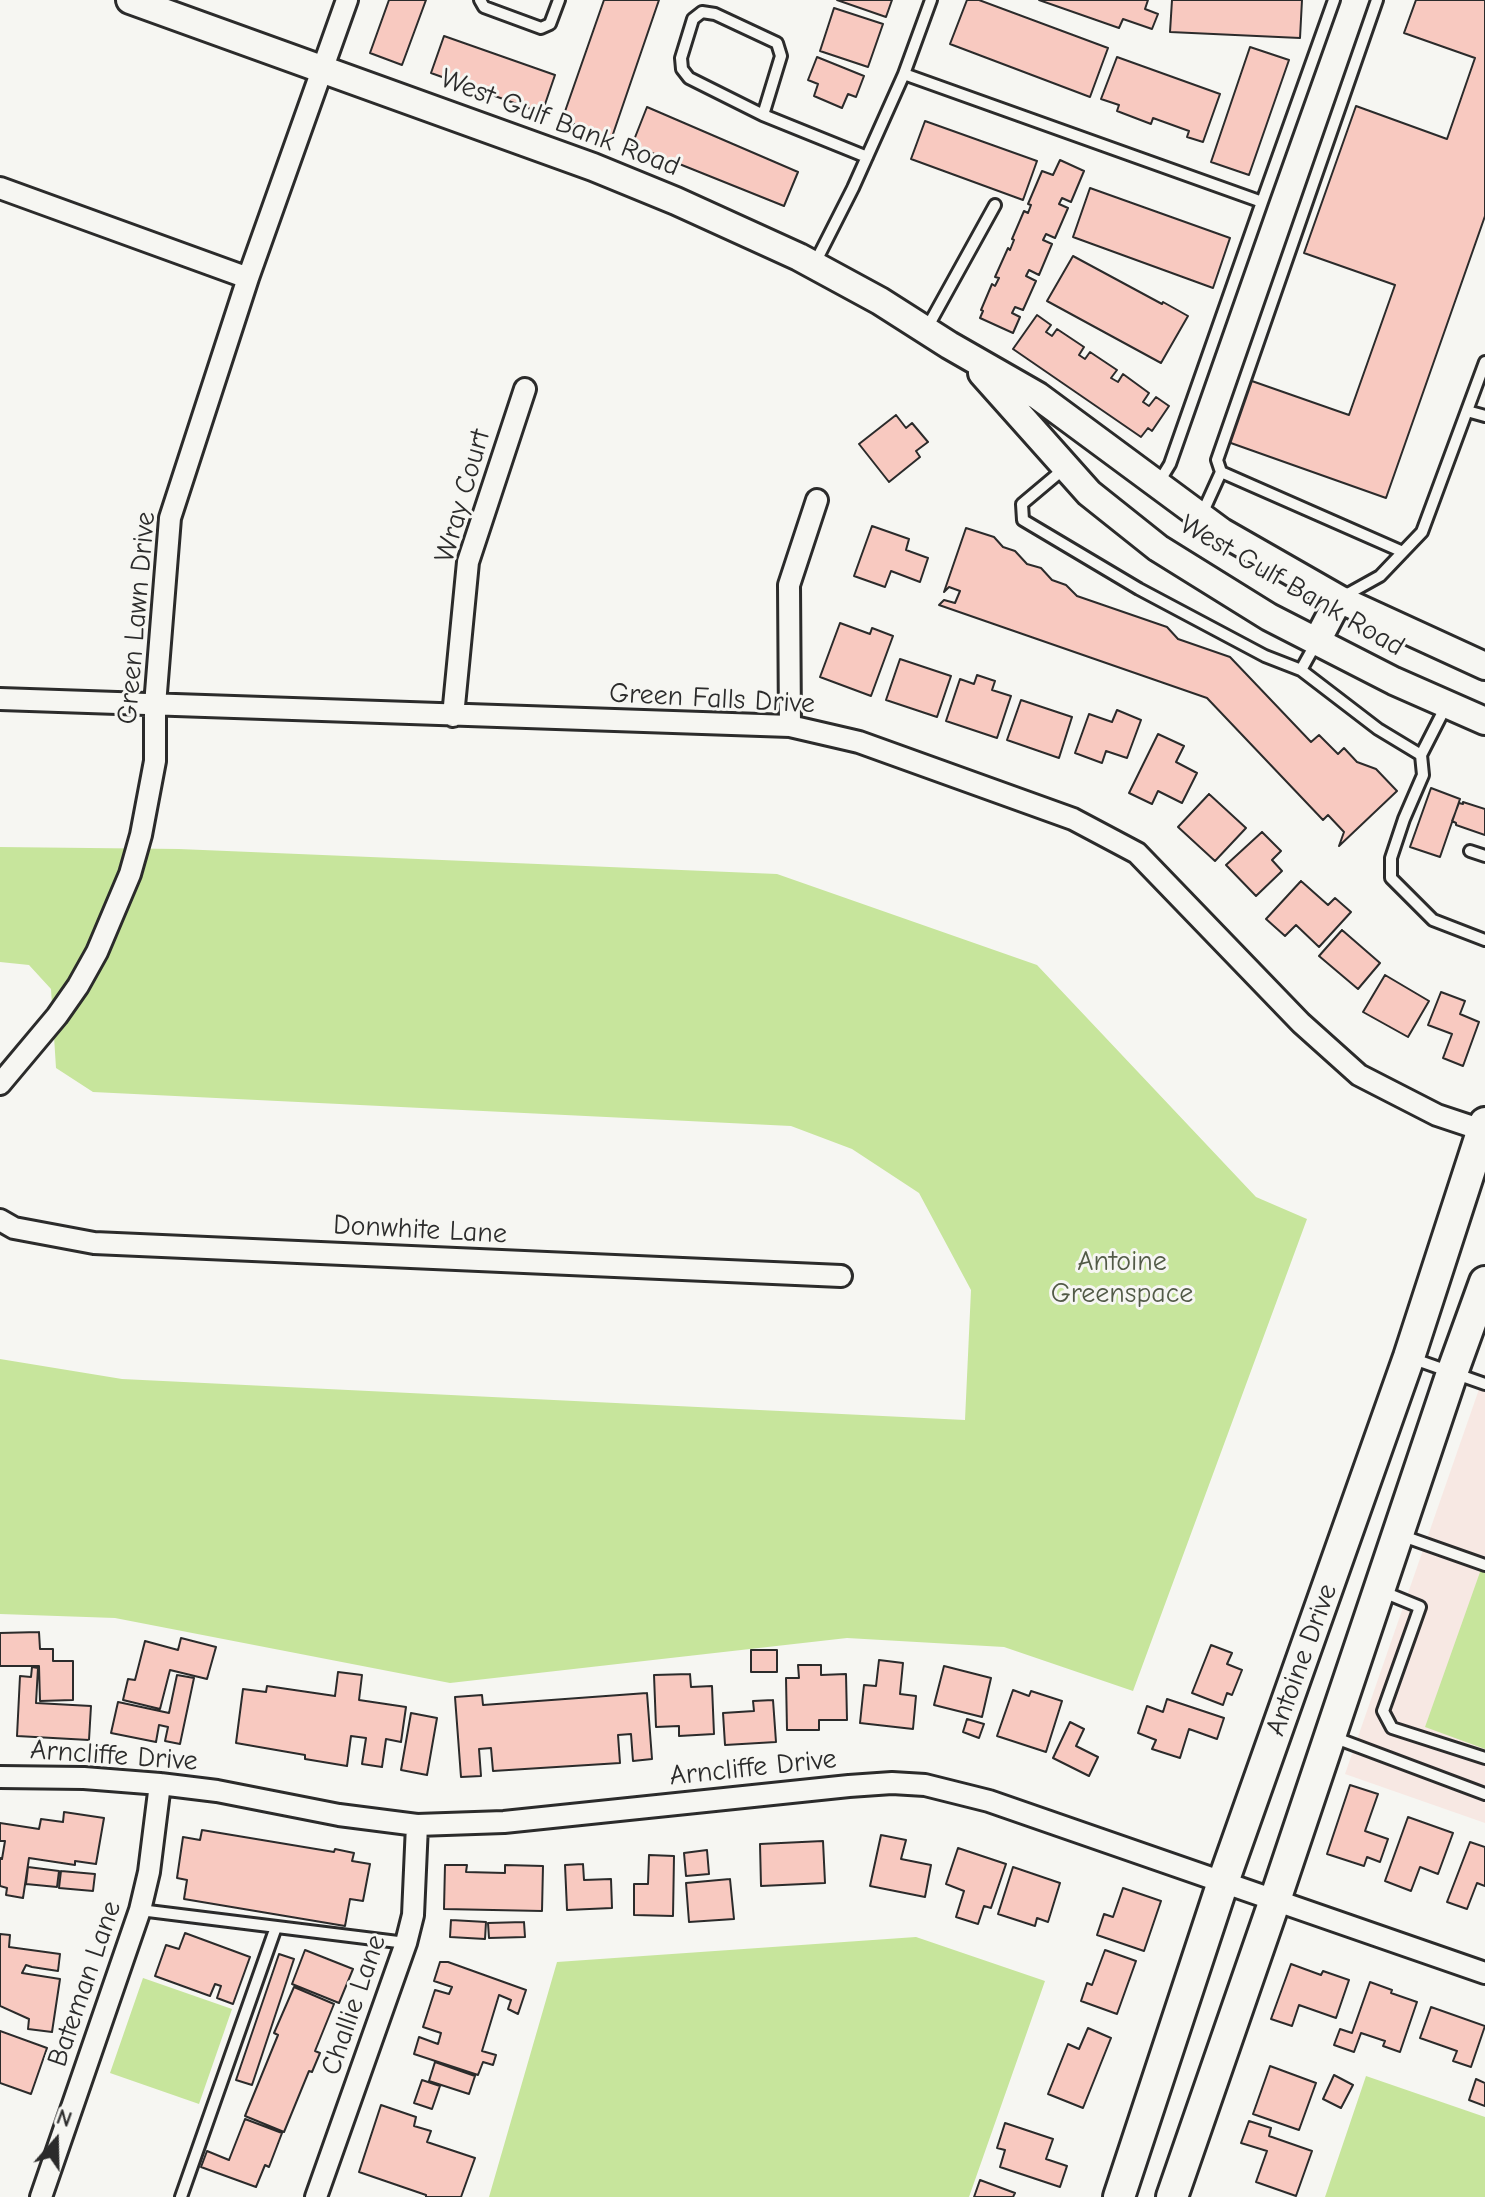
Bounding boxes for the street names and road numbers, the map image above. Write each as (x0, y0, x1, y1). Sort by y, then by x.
street label: West Gulf Bank Road (436, 62, 684, 184)
street label: Wray Court (428, 426, 498, 566)
street label: West Gulf Bank Road (1174, 508, 1410, 664)
street label: Green Lawn Drive (111, 510, 163, 726)
street label: Green Falls Drive (608, 677, 816, 721)
street label: Donwhite Lane (332, 1209, 508, 1251)
street label: Antoine Drive (1259, 1579, 1345, 1741)
street label: Arncliffe Drive (29, 1733, 199, 1779)
street label: Arncliffe Drive (668, 1743, 838, 1793)
street label: Bateman Lane (41, 1897, 129, 2071)
street label: Challie Lane (314, 1930, 394, 2080)

